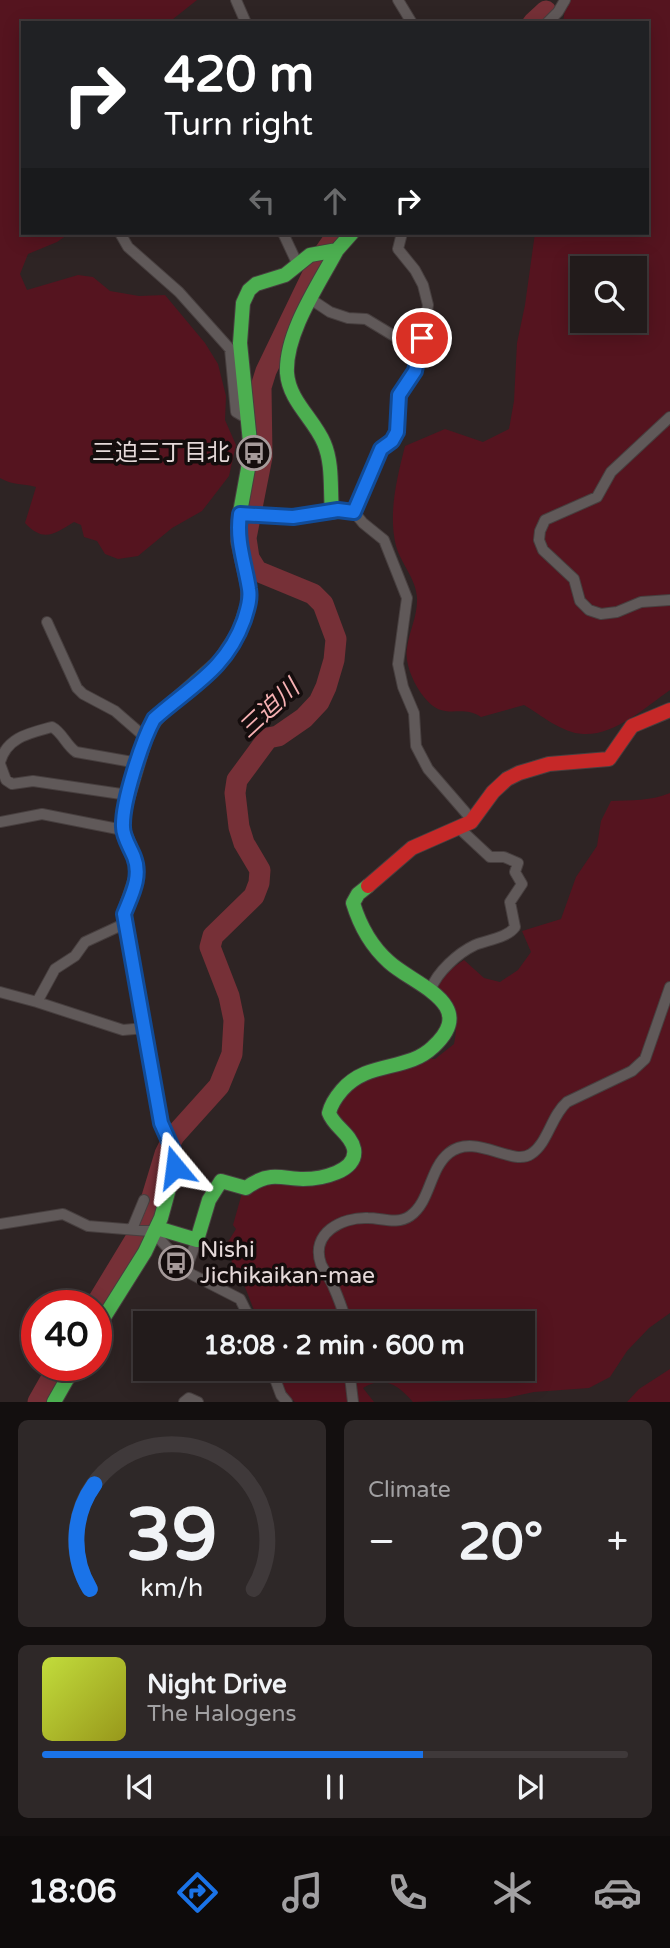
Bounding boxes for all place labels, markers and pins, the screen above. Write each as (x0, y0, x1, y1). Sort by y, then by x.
pin (392, 308, 452, 368)
bus stop icon: 三迫三丁目北 (235, 434, 273, 472)
place label: 三迫三丁目北 (92, 439, 230, 467)
place label: Nishi Jichikaikan-mae (200, 1236, 375, 1290)
bus stop icon: Nishi Jichikaikan-mae (157, 1244, 195, 1282)

